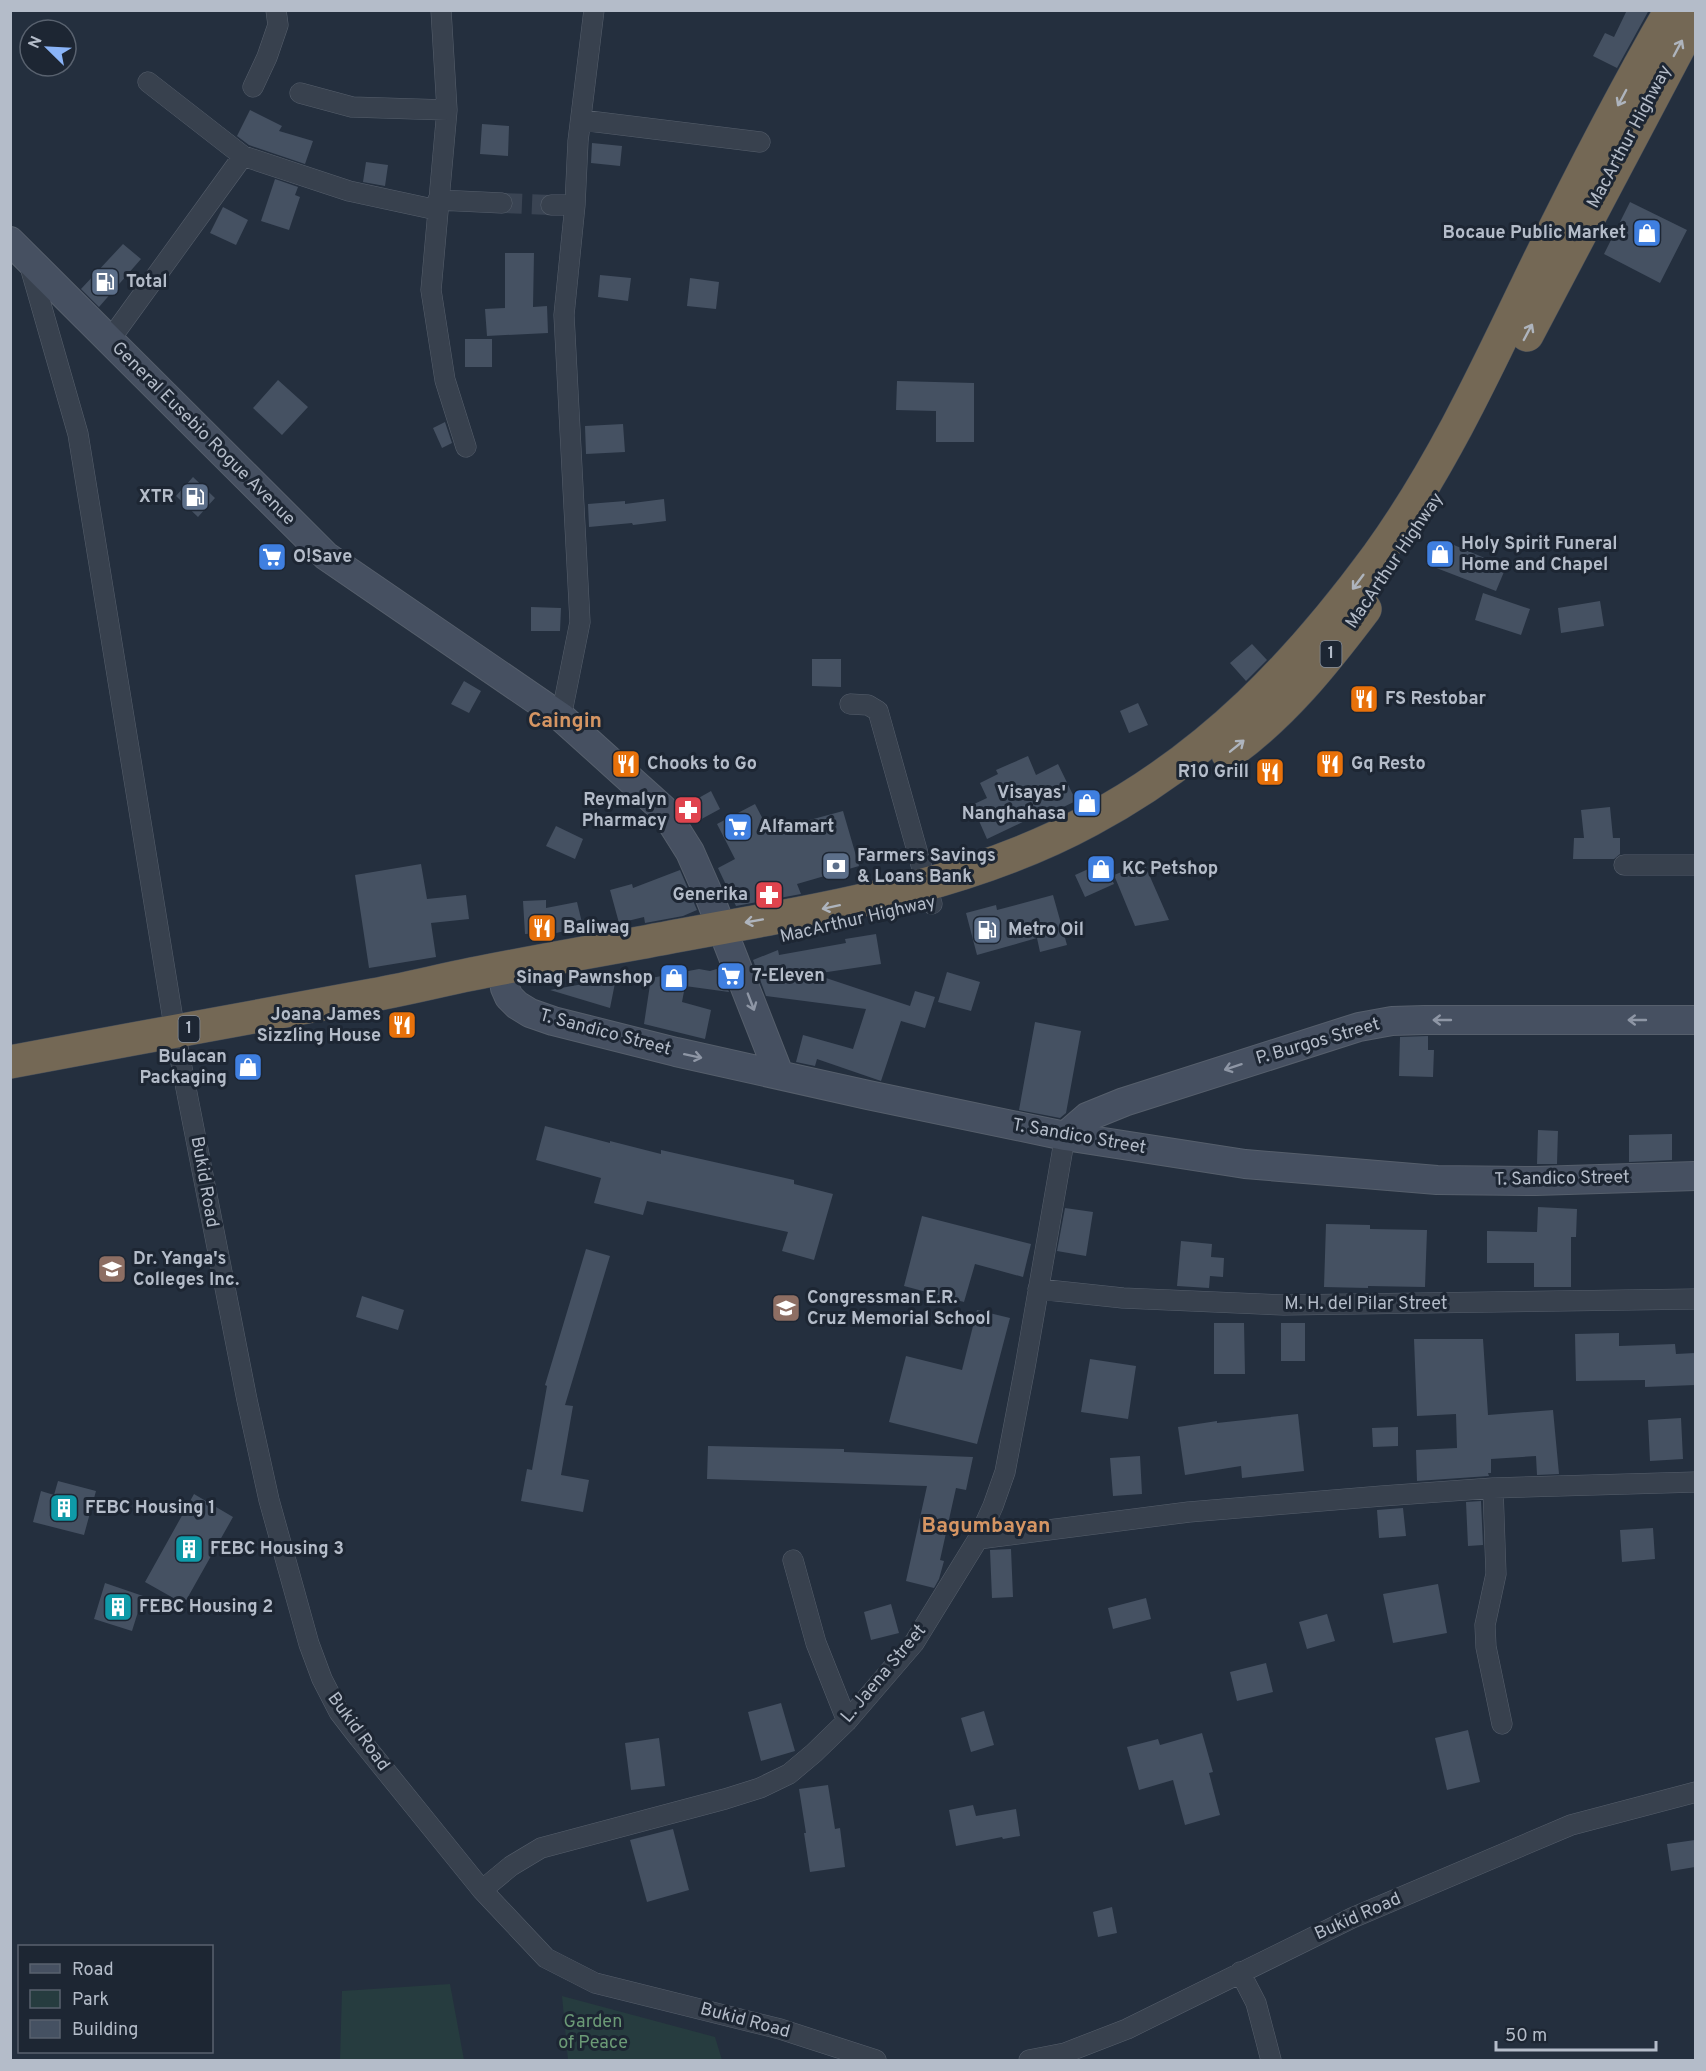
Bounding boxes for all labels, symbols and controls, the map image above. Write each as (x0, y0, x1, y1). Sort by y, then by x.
north arrow (18, 18, 78, 78)
text: N (25, 33, 48, 52)
one-way arrow (1673, 40, 1684, 58)
street label: MacArthur Highway (1582, 61, 1678, 213)
one-way arrow (1616, 89, 1627, 107)
shop icon: Bocaue Public Market (1631, 217, 1663, 249)
place label: Bocaue Public Market (1443, 222, 1626, 245)
fuel station icon: Total (89, 266, 121, 298)
place label: Total (126, 271, 168, 294)
one-way arrow (1523, 324, 1534, 342)
street label: General Eusebio Rogue Avenue (106, 337, 300, 531)
fuel station icon: XTR (179, 481, 211, 513)
place label: XTR (139, 486, 174, 509)
street label: MacArthur Highway (1341, 489, 1449, 633)
place label: Holy Spirit Funeral Home and Chapel (1461, 533, 1618, 577)
shop icon: Holy Spirit Funeral Home and Chapel (1424, 538, 1456, 570)
supermarket icon: O!Save (256, 541, 288, 573)
place label: O!Save (293, 546, 352, 569)
one-way arrow (1351, 574, 1364, 590)
road number: 1 (1320, 641, 1342, 667)
restaurant icon: FS Restobar (1348, 683, 1380, 715)
place label: FS Restobar (1385, 688, 1487, 711)
district label: Caingin (528, 708, 602, 735)
one-way arrow (1229, 740, 1245, 753)
restaurant icon: Chooks to Go (610, 748, 642, 780)
restaurant icon: Gq Resto (1314, 748, 1346, 780)
place label: Chooks to Go (647, 753, 757, 776)
place label: Gq Resto (1351, 753, 1426, 776)
restaurant icon: R10 Grill (1254, 756, 1286, 788)
place label: R10 Grill (1178, 761, 1249, 784)
place label: Visayas' Nanghahasa (962, 782, 1066, 826)
shop icon: Visayas' Nanghahasa (1071, 787, 1103, 819)
place label: Reymalyn Pharmacy (582, 789, 667, 833)
pharmacy icon: Reymalyn Pharmacy (672, 794, 704, 826)
supermarket icon: Alfamart (722, 811, 754, 843)
place label: Alfamart (759, 816, 834, 839)
place label: Farmers Savings & Loans Bank (857, 845, 996, 889)
bank icon: Farmers Savings & Loans Bank (820, 850, 852, 882)
shop icon: KC Petshop (1085, 853, 1117, 885)
place label: KC Petshop (1122, 858, 1218, 881)
pharmacy icon: Generika (753, 879, 785, 911)
place label: Generika (672, 884, 748, 907)
street label: MacArthur Highway (778, 891, 938, 949)
one-way arrow (821, 902, 841, 913)
restaurant icon: Baliwag (526, 912, 558, 944)
fuel station icon: Metro Oil (971, 914, 1003, 946)
one-way arrow (745, 916, 764, 927)
place label: Baliwag (563, 917, 630, 940)
place label: Metro Oil (1008, 919, 1084, 942)
supermarket icon: 7-Eleven (715, 960, 747, 992)
shop icon: Sinag Pawnshop (658, 962, 690, 994)
place label: 7-Eleven (752, 965, 825, 988)
place label: Sinag Pawnshop (516, 967, 653, 990)
one-way arrow (747, 992, 758, 1011)
place label: Joana James Sizzling House (257, 1004, 381, 1048)
street label: T. Sandico Street (537, 1004, 673, 1062)
restaurant icon: Joana James Sizzling House (386, 1009, 418, 1041)
street label: P. Burgos Street (1253, 1013, 1383, 1071)
one-way arrow (1433, 1014, 1453, 1026)
one-way arrow (1628, 1014, 1648, 1026)
road number: 1 (178, 1016, 200, 1042)
place label: Bulacan Packaging (140, 1046, 227, 1090)
one-way arrow (684, 1050, 703, 1062)
shop icon: Bulacan Packaging (232, 1051, 264, 1083)
one-way arrow (1224, 1062, 1243, 1073)
street label: T. Sandico Street (1010, 1114, 1148, 1160)
street label: Bukid Road (185, 1135, 223, 1229)
street label: T. Sandico Street (1494, 1166, 1630, 1192)
place label: Dr. Yanga's Colleges Inc. (133, 1248, 239, 1292)
school or university icon: Dr. Yanga's Colleges Inc. (96, 1253, 128, 1285)
place label: Congressman E.R. Cruz Memorial School (807, 1287, 991, 1331)
school or university icon: Congressman E.R. Cruz Memorial School (770, 1292, 802, 1324)
street label: M. H. del Pilar Street (1284, 1293, 1448, 1316)
building icon: FEBC Housing 1 (48, 1492, 80, 1524)
place label: FEBC Housing 1 (85, 1497, 215, 1520)
district label: Bagumbayan (922, 1513, 1050, 1540)
building icon: FEBC Housing 3 (173, 1533, 205, 1565)
place label: FEBC Housing 3 (210, 1538, 344, 1561)
building icon: FEBC Housing 2 (102, 1591, 134, 1623)
place label: FEBC Housing 2 (139, 1596, 273, 1619)
street label: L. Jaena Street (836, 1620, 932, 1728)
street label: Bukid Road (322, 1688, 394, 1776)
street label: Bukid Road (1311, 1888, 1405, 1946)
legend (18, 1945, 213, 2053)
text: Road (72, 1959, 114, 1982)
text: Park (72, 1989, 109, 2012)
street label: Bukid Road (698, 1998, 792, 2044)
park label: Garden of Peace (558, 2011, 628, 2055)
scale bar (1496, 2014, 1656, 2052)
text: Building (72, 2019, 138, 2042)
text: 50 m (1505, 2025, 1547, 2048)

